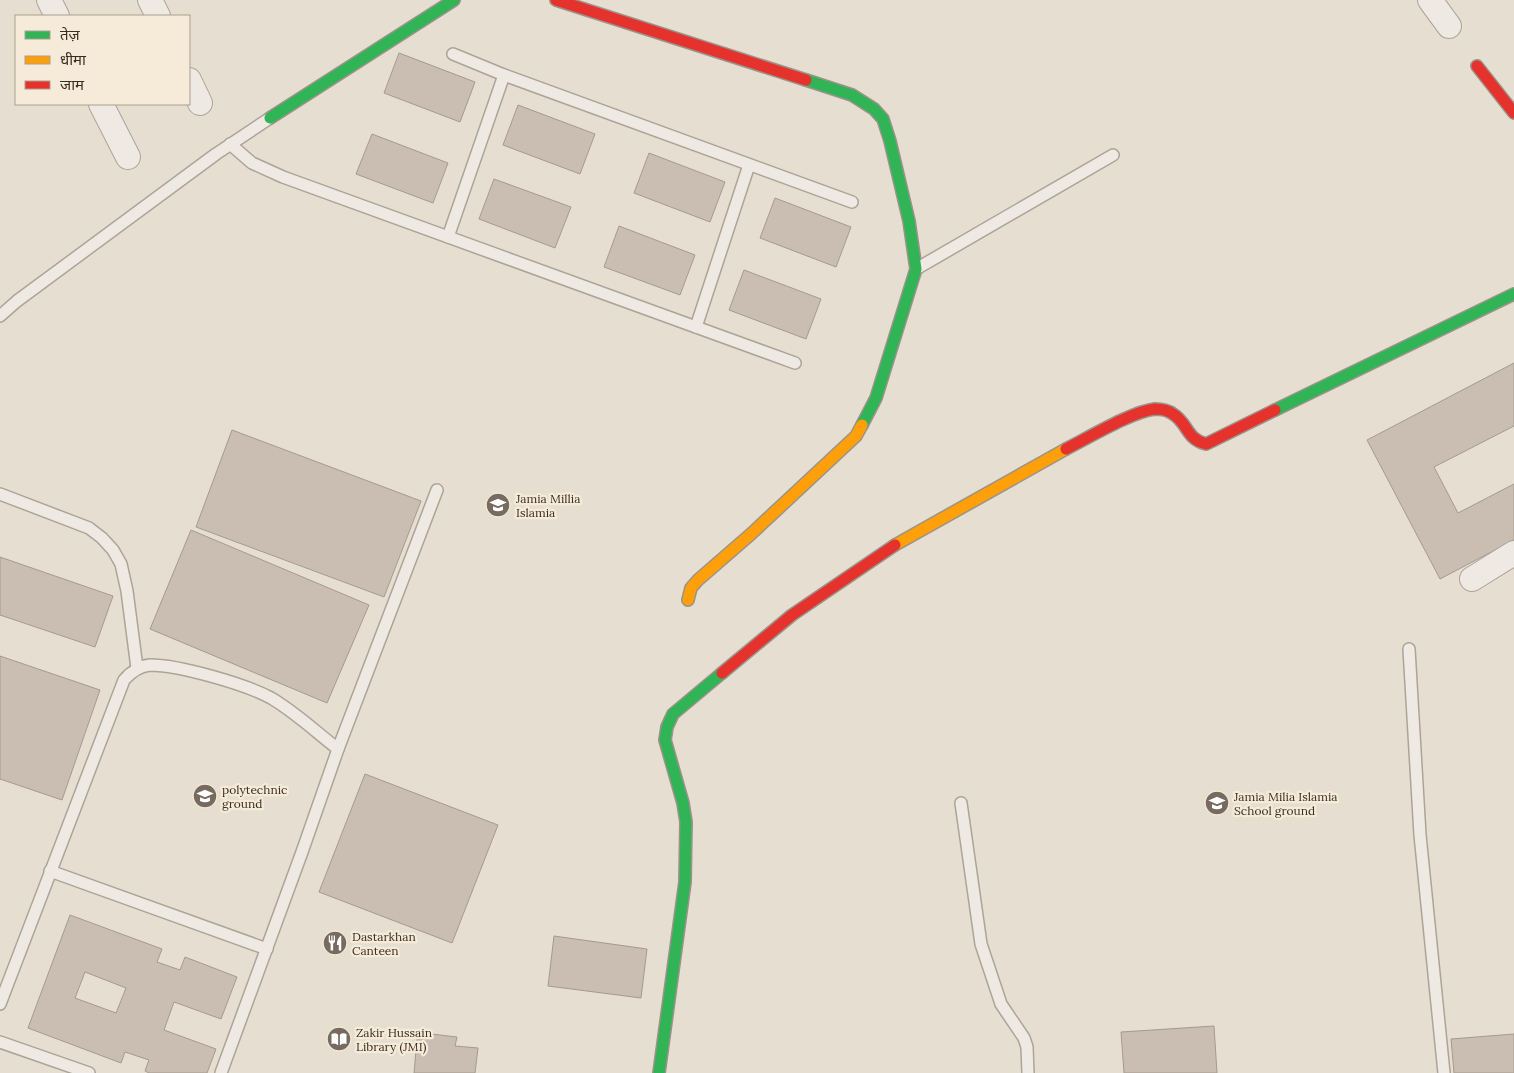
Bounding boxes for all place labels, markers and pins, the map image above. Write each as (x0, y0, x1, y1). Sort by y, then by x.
place label: Jamia Millia Islamia (515, 491, 580, 520)
school or university icon: Jamia Millia Islamia (485, 492, 511, 518)
place label: polytechnic ground (222, 782, 288, 811)
school or university icon: polytechnic ground (192, 783, 218, 809)
place label: Jamia Milia Islamia School ground (1233, 789, 1338, 818)
school or university icon: Jamia Milia Islamia School ground (1204, 790, 1230, 816)
place label: Dastarkhan Canteen (352, 929, 416, 958)
restaurant icon: Dastarkhan Canteen (322, 930, 348, 956)
place label: Zakir Hussain Library (JMI) (356, 1025, 432, 1055)
library icon: Zakir Hussain Library (JMI) (326, 1026, 352, 1052)

